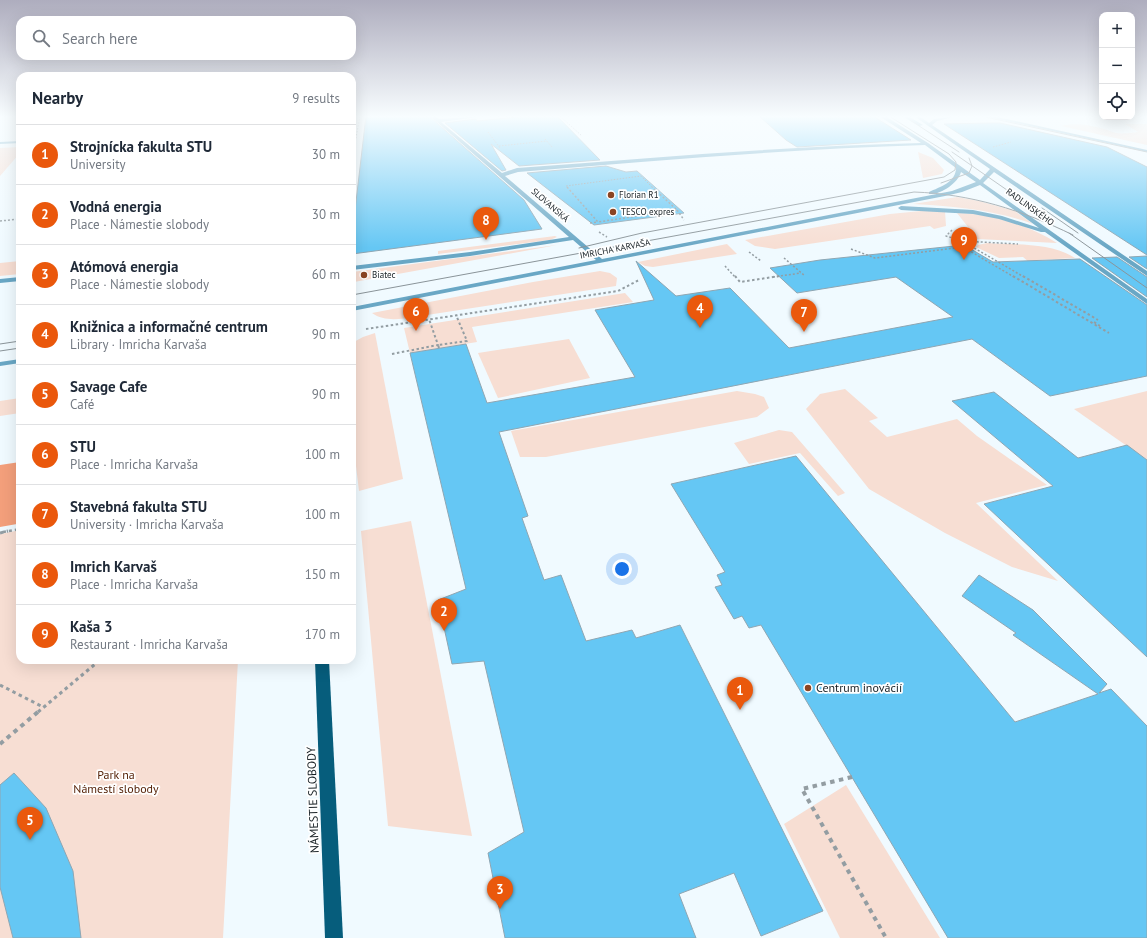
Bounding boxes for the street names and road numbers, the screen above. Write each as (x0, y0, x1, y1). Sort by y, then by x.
street label: SLOVANSKÁ (529, 185, 572, 224)
street label: RADLINSKÉHO (1004, 185, 1057, 228)
street label: IMRICHA KARVAŠA (579, 236, 652, 261)
street label: NÁMESTIE SLOBODY (303, 746, 322, 853)

